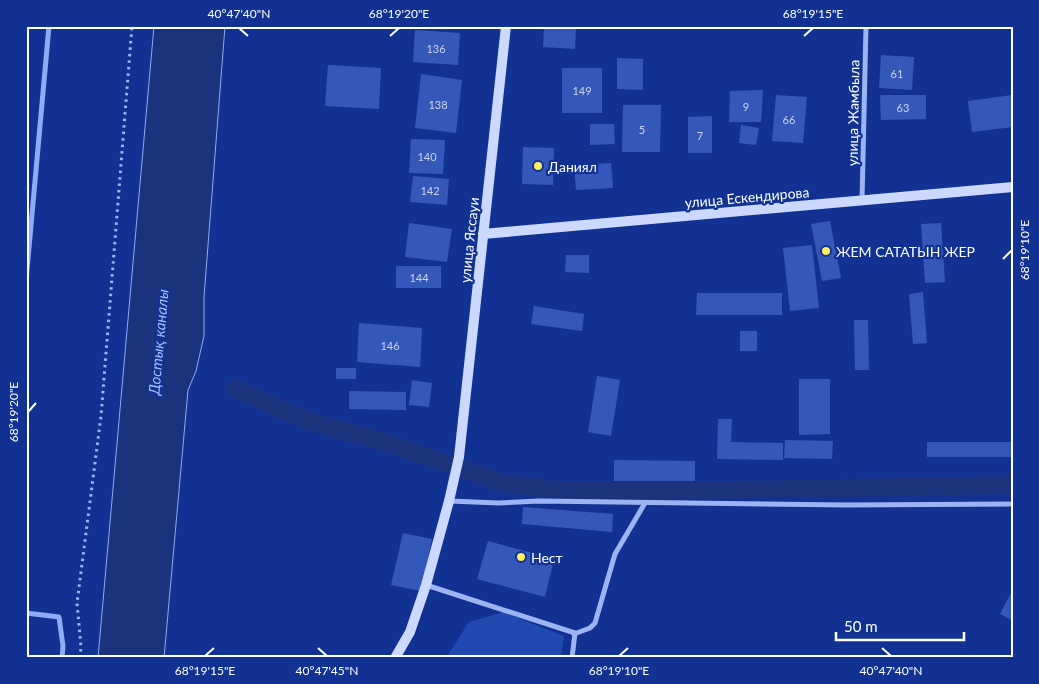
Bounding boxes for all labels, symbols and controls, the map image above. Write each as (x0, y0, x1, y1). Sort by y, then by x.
text: 40°47'40"N (208, 6, 270, 21)
text: 68°19'20"E (369, 6, 429, 21)
text: 68°19'15"E (783, 6, 843, 21)
house number: 136 (426, 42, 446, 55)
street label: улица Жамбыла (844, 60, 862, 166)
house number: 61 (891, 67, 903, 80)
house number: 149 (572, 84, 592, 97)
house number: 138 (428, 98, 448, 111)
house number: 9 (743, 100, 749, 113)
house number: 63 (897, 101, 909, 114)
house number: 66 (783, 113, 795, 126)
house number: 5 (639, 123, 645, 136)
house number: 7 (697, 129, 703, 142)
house number: 140 (417, 150, 437, 163)
place label: Даниял (548, 158, 597, 175)
marker: Даниял (532, 160, 544, 172)
street label: улица Ескендирова (684, 183, 810, 211)
house number: 142 (420, 184, 440, 197)
street label: улица Яссауи (456, 196, 482, 284)
text: 68°19'10"E (1017, 220, 1032, 280)
place label: ЖЕМ САТАТЫН ЖЕР (836, 243, 975, 260)
marker: ЖЕМ САТАТЫН ЖЕР (820, 245, 832, 257)
house number: 144 (409, 271, 429, 284)
water label: Достық каналы (144, 288, 172, 397)
house number: 146 (380, 339, 400, 352)
text: 68°19'20"E (6, 382, 21, 442)
place label: Нест (531, 549, 563, 566)
marker: Нест (515, 551, 527, 563)
scale bar (836, 609, 964, 641)
text: 50 m (844, 617, 878, 635)
text: 68°19'15"E (175, 663, 235, 678)
text: 40°47'45"N (296, 663, 358, 678)
text: 68°19'10"E (589, 663, 649, 678)
text: 40°47'40"N (860, 663, 922, 678)

